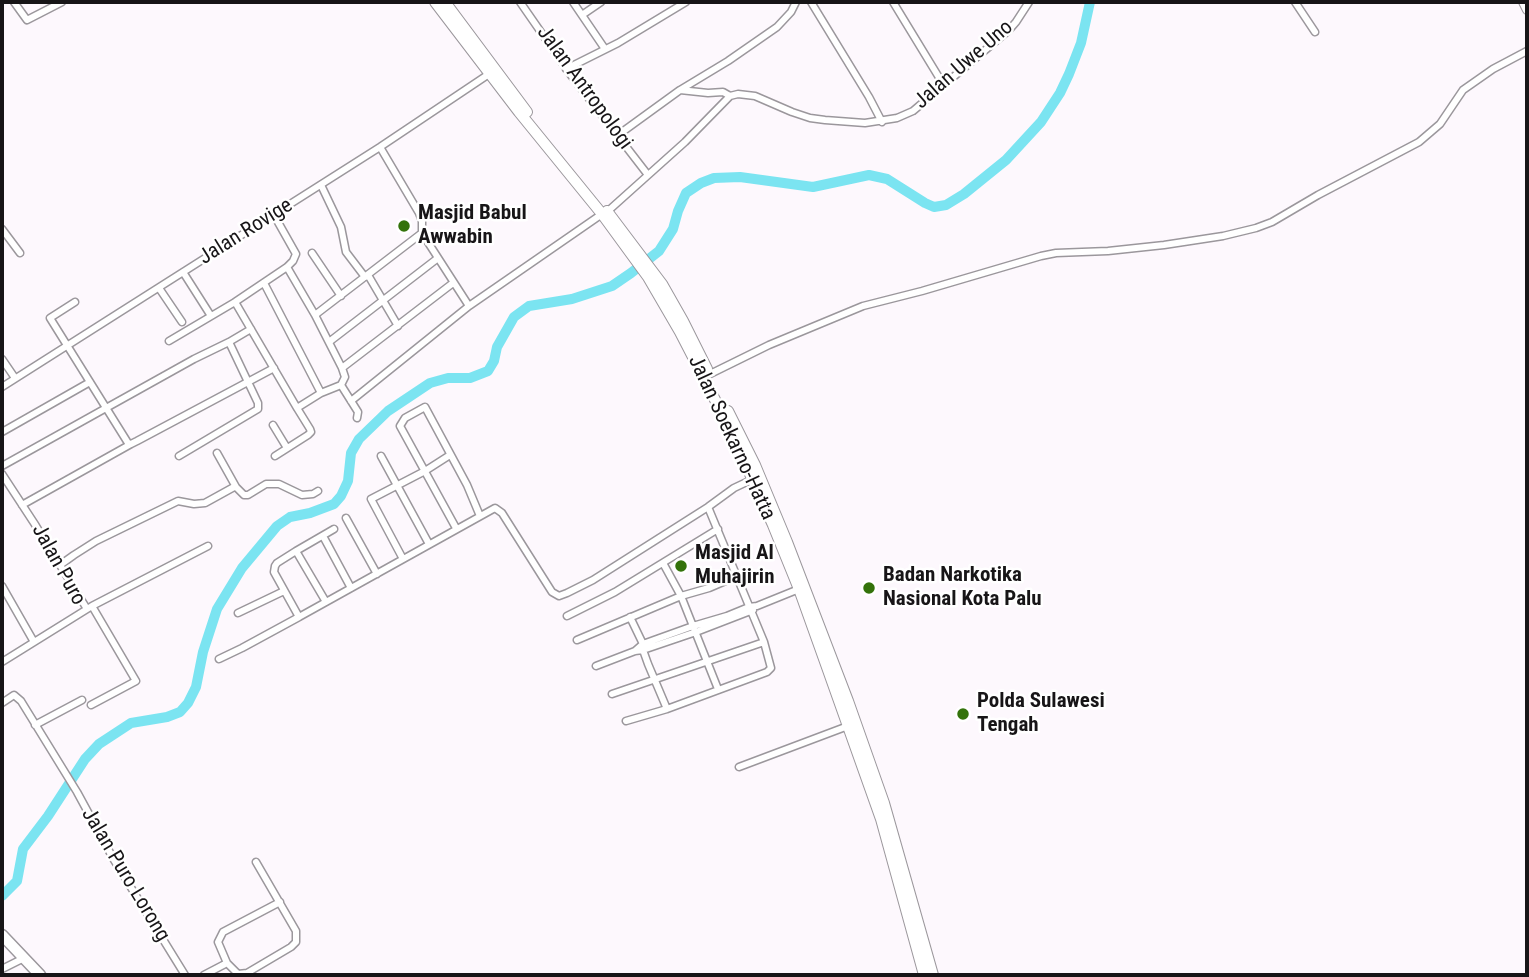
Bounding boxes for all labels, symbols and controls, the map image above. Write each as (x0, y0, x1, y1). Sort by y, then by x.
street label: Jalan Uwe Uno (909, 15, 1019, 115)
street label: Jalan Antropologi (531, 21, 637, 155)
street label: Jalan Rovige (195, 193, 297, 271)
place label: Masjid Babul Awwabin (418, 201, 527, 251)
marker: Masjid Babul Awwabin (396, 218, 412, 234)
street label: Jalan Soekarno-Hatta (682, 352, 780, 524)
street label: Jalan Puro (26, 520, 90, 610)
place label: Masjid Al Muhajirin (695, 541, 774, 591)
marker: Masjid Al Muhajirin (673, 558, 689, 574)
place label: Badan Narkotika Nasional Kota Palu (883, 563, 1042, 613)
marker: Badan Narkotika Nasional Kota Palu (861, 580, 877, 596)
place label: Polda Sulawesi Tengah (977, 689, 1105, 739)
marker: Polda Sulawesi Tengah (955, 706, 971, 722)
street label: Jalan Puro Lorong (75, 804, 175, 946)

